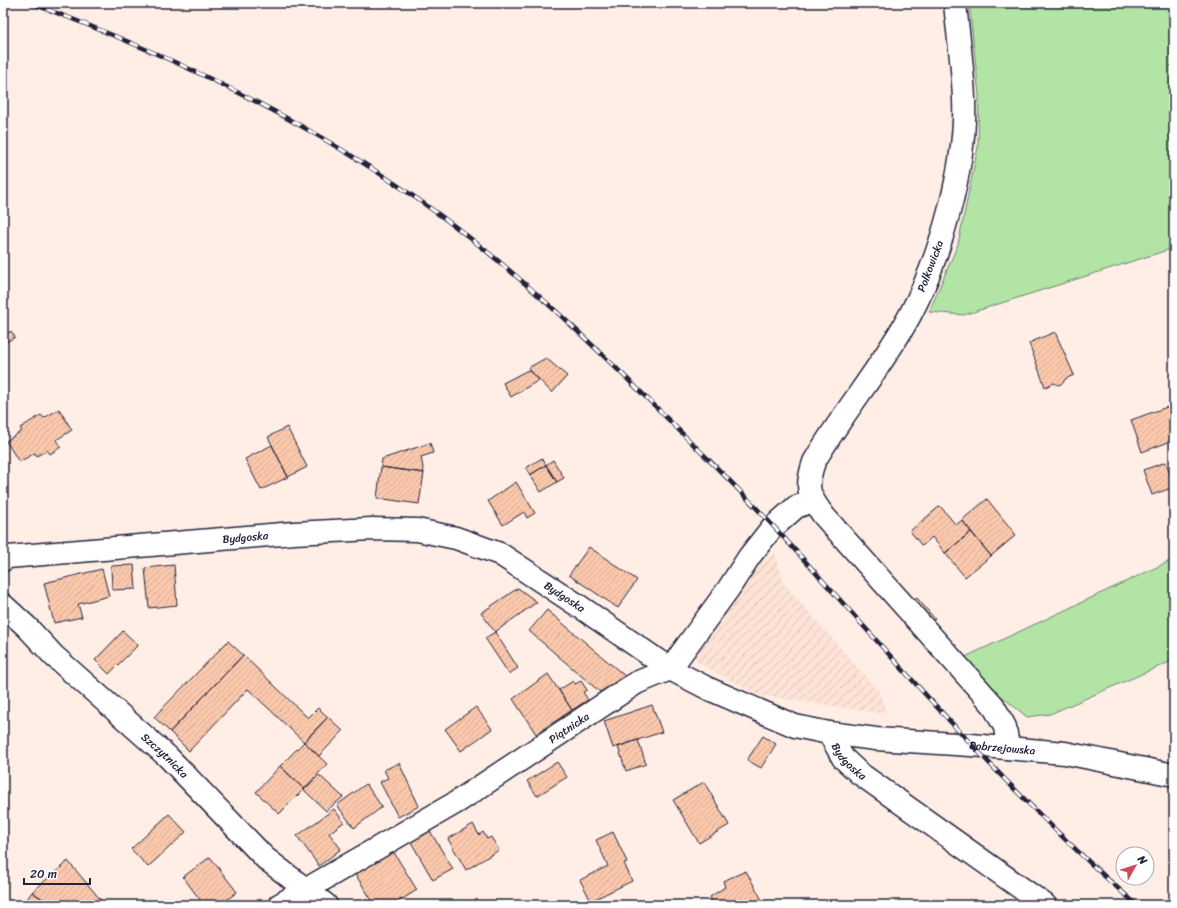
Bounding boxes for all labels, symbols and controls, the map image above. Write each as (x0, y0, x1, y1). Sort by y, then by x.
street label: Polkowicka (912, 237, 949, 295)
street label: Bydgoska (222, 526, 270, 549)
street label: Bydgoska (540, 576, 589, 618)
street label: Piątnicka (545, 707, 594, 749)
street label: Szczytnicka (137, 728, 193, 783)
street label: Dobrzejowska (969, 736, 1037, 760)
street label: Bydgoska (826, 739, 871, 786)
north arrow (1115, 846, 1155, 886)
text: N (1132, 850, 1152, 869)
scale bar (24, 860, 90, 886)
text: 20 m (30, 863, 57, 885)

